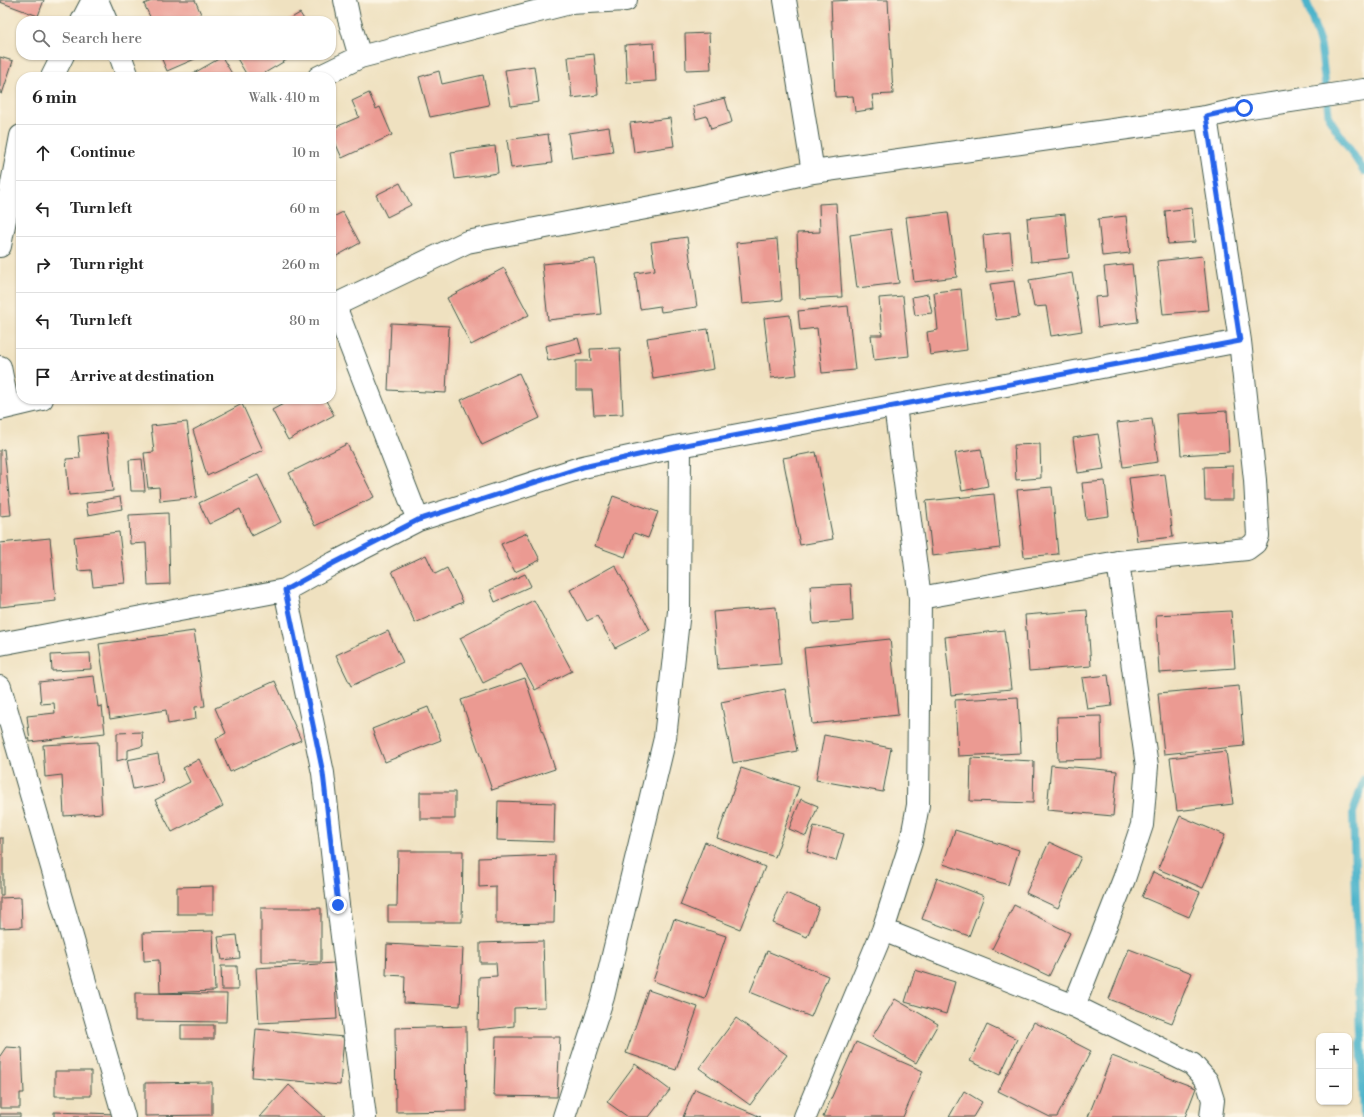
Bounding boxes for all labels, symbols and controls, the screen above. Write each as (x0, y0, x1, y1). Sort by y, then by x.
search box (16, 16, 336, 60)
icon: search (30, 27, 52, 49)
text: Search here (62, 29, 142, 48)
text: 6 min (32, 87, 77, 109)
text: Walk · 410 m (249, 90, 320, 106)
route start (1235, 99, 1253, 117)
icon: ahead (32, 142, 54, 164)
text: Continue (70, 143, 135, 162)
text: 10 m (292, 145, 320, 161)
icon: left (32, 198, 54, 220)
text: Turn left (70, 199, 132, 218)
text: 60 m (289, 201, 320, 217)
icon: right (32, 254, 54, 276)
text: Turn right (70, 255, 144, 274)
text: 260 m (282, 257, 320, 273)
icon: left (32, 310, 54, 332)
text: Turn left (70, 311, 132, 330)
text: 80 m (289, 313, 320, 329)
icon: arrive (32, 366, 54, 388)
text: Arrive at destination (70, 367, 214, 386)
route end (329, 896, 347, 914)
map controls (1316, 1033, 1352, 1105)
button: + (1316, 1033, 1352, 1069)
button: − (1316, 1069, 1352, 1105)

